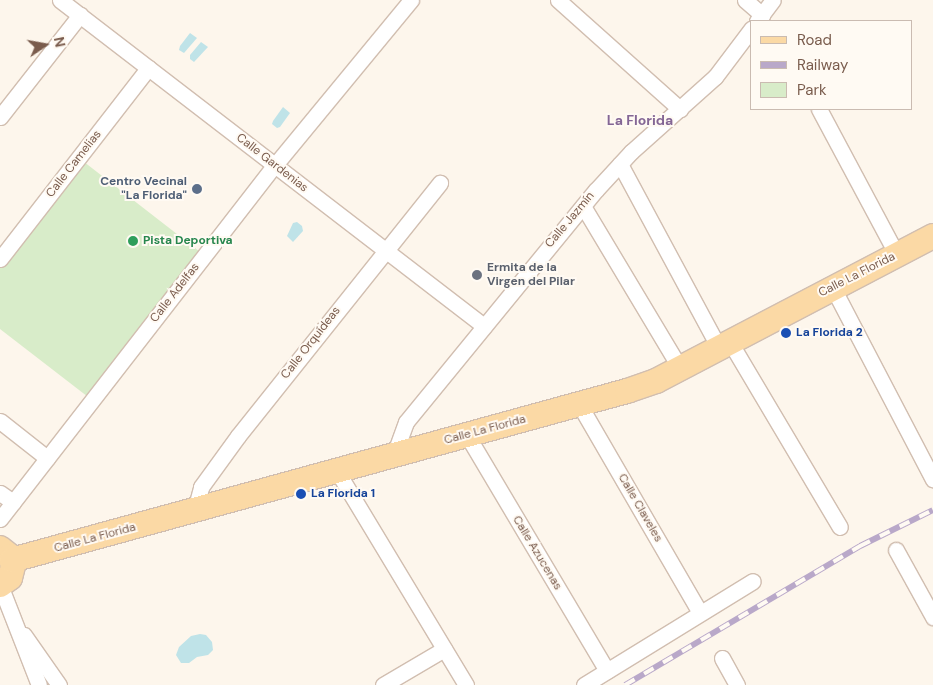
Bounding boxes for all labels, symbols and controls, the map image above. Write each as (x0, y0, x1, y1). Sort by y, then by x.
north arrow (20, 20, 70, 70)
legend (750, 20, 913, 110)
text: Road (797, 30, 832, 50)
text: N (50, 35, 70, 49)
text: Railway (797, 55, 848, 75)
text: Park (797, 80, 827, 100)
district label: La Florida (607, 112, 673, 128)
street label: Calle Camelias (43, 128, 105, 200)
street label: Calle Gardenias (233, 131, 311, 195)
place label: Centro Vecinal "La Florida" (100, 175, 187, 203)
marker: Centro Vecinal "La Florida" (191, 183, 203, 195)
street label: Calle Jazmín (542, 189, 598, 251)
place label: Pista Deportiva (143, 234, 233, 248)
marker: Pista Deportiva (127, 235, 139, 247)
street label: Calle La Florida (816, 249, 898, 301)
street label: Calle Adelfas (147, 260, 203, 326)
place label: Ermita de la Virgen del Pilar (487, 261, 575, 289)
marker: Ermita de la Virgen del Pilar (471, 269, 483, 281)
street label: Calle Orquídeas (278, 304, 344, 382)
place label: La Florida 2 (796, 326, 863, 340)
marker: La Florida 2 (780, 327, 792, 339)
street label: Calle La Florida (443, 412, 527, 448)
street label: Calle Claveles (615, 471, 665, 545)
place label: La Florida 1 (311, 487, 375, 501)
marker: La Florida 1 (295, 488, 307, 500)
street label: Calle Azucenas (509, 513, 565, 593)
street label: Calle La Florida (53, 520, 137, 556)

